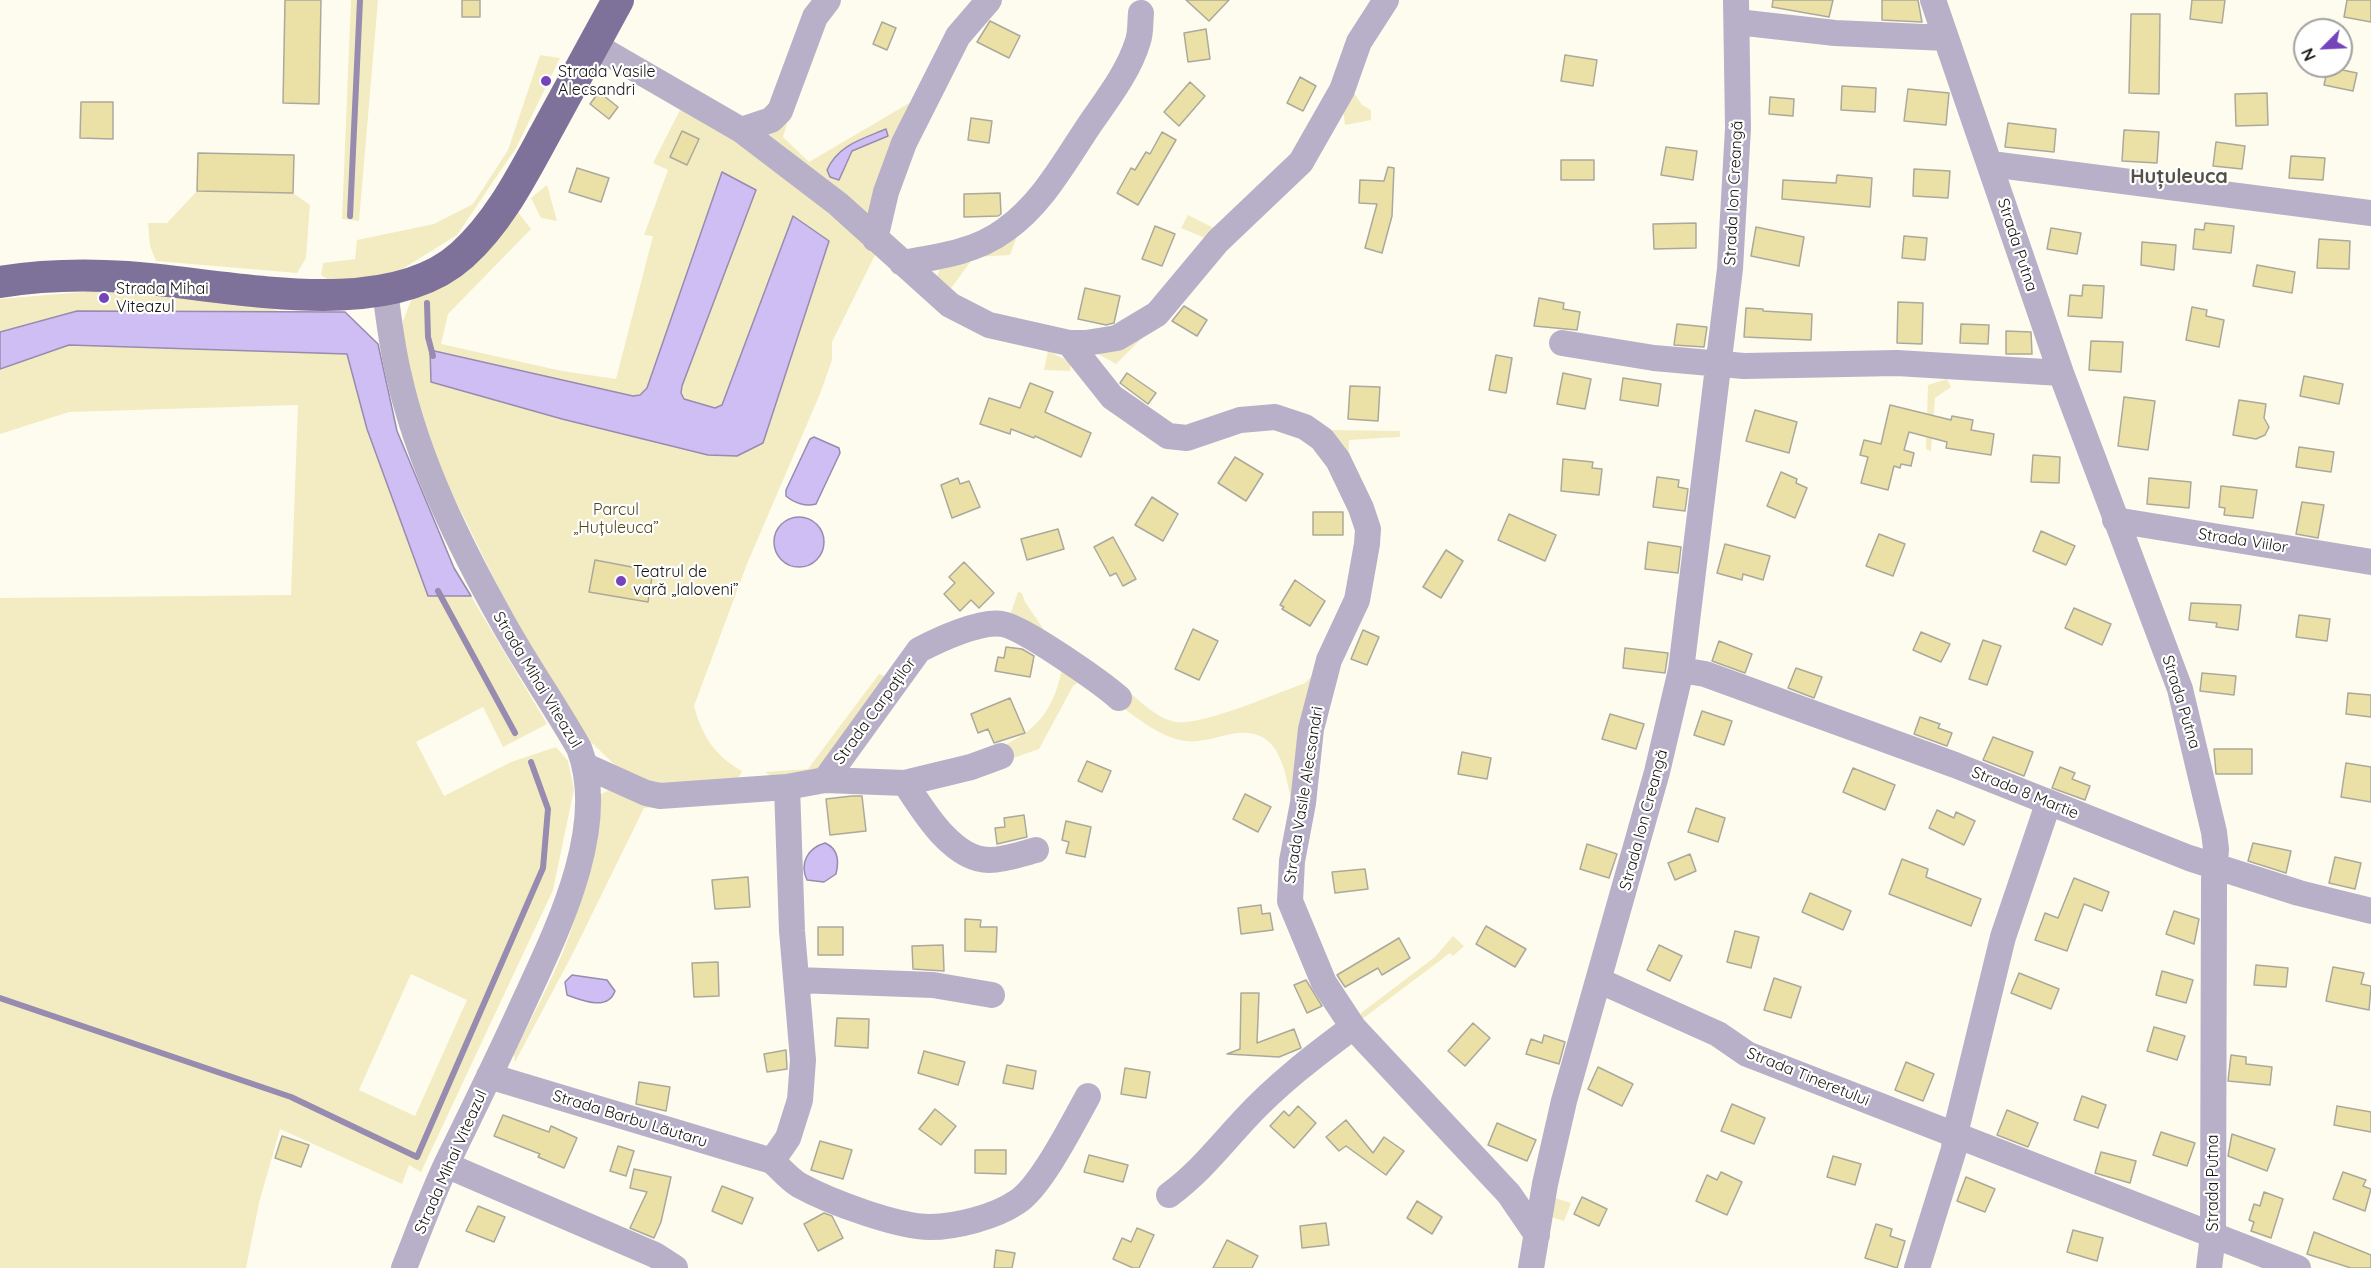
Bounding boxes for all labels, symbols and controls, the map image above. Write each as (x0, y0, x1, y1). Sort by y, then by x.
north arrow (2293, 18, 2353, 78)
text: N (2297, 45, 2320, 64)
place label: Strada Vasile Alecsandri (558, 62, 655, 100)
marker: Strada Vasile Alecsandri (539, 74, 553, 88)
street label: Strada Ion Creangă (1721, 120, 1747, 266)
district label: Huțuleuca (2130, 165, 2228, 189)
street label: Strada Putna (1993, 196, 2041, 294)
place label: Strada Mihai Viteazul (116, 279, 209, 317)
marker: Strada Mihai Viteazul (97, 291, 111, 305)
park label: Parcul „Huțuleuca” (573, 500, 659, 538)
street label: Strada Viilor (2197, 524, 2289, 558)
place label: Teatrul de vară „Ialoveni” (633, 562, 739, 600)
marker: Teatrul de vară „Ialoveni” (614, 574, 628, 588)
street label: Strada Mihai Viteazul (489, 608, 585, 752)
street label: Strada Putna (2158, 653, 2204, 751)
street label: Strada Carpaților (830, 654, 920, 768)
street label: Strada Vasile Alecsandri (1281, 705, 1327, 885)
street label: Strada Ion Creangă (1616, 747, 1672, 893)
street label: Strada 8 Martie (1969, 763, 2081, 823)
street label: Strada Tineretului (1744, 1044, 1872, 1110)
street label: Strada Barbu Lăutaru (550, 1086, 710, 1152)
street label: Strada Mihai Viteazul (411, 1087, 491, 1237)
street label: Strada Putna (2203, 1135, 2223, 1231)

